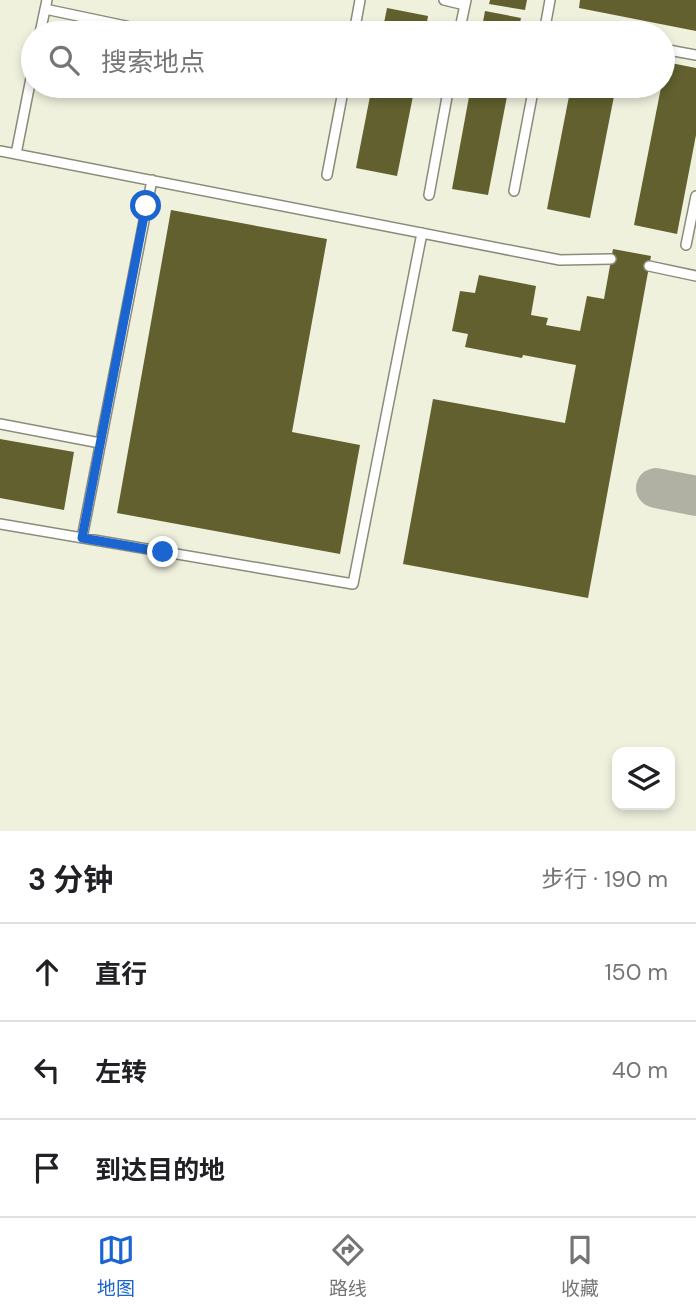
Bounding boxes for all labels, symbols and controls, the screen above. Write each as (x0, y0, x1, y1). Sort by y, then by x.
search box (21, 21, 675, 98)
icon: search (45, 41, 83, 79)
text: 搜索地点 (101, 45, 205, 79)
route start (130, 190, 161, 221)
route end (147, 536, 178, 567)
map controls (612, 747, 675, 810)
button: layers (612, 747, 675, 810)
text: 3 分钟 (28, 860, 113, 899)
text: 步行 · 190 m (541, 864, 668, 894)
icon: ahead (28, 953, 66, 991)
text: 直行 (95, 957, 147, 991)
text: 150 m (604, 957, 668, 987)
icon: left (28, 1051, 66, 1089)
text: 左转 (95, 1055, 147, 1089)
text: 40 m (612, 1055, 668, 1085)
icon: arrive (28, 1149, 66, 1187)
text: 到达目的地 (95, 1153, 225, 1187)
tab: 地图 (97, 1231, 135, 1301)
tab: 路线 (329, 1231, 367, 1301)
tab: 收藏 (561, 1231, 599, 1301)

